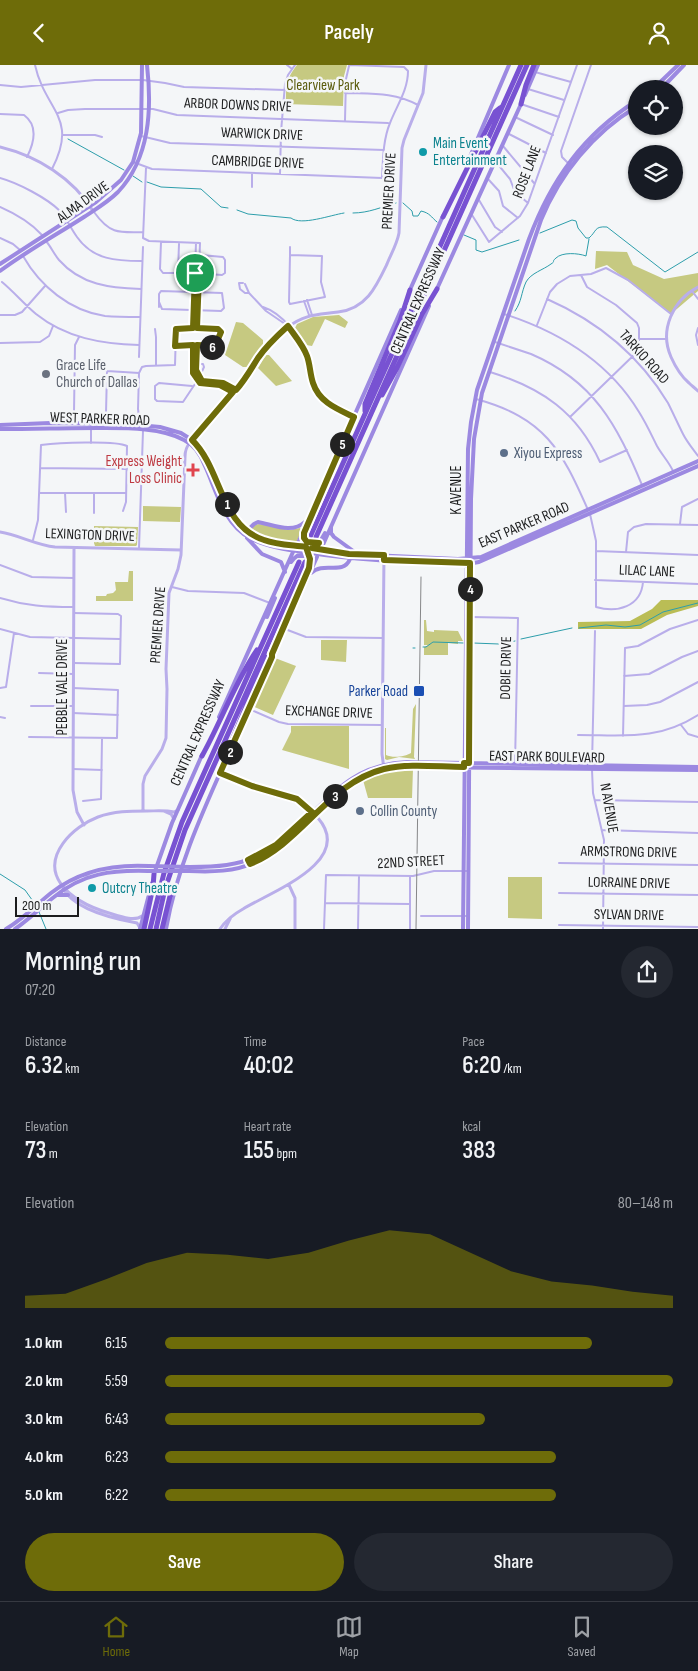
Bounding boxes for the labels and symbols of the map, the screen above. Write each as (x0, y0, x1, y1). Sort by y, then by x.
park label: Clearview Park (286, 76, 360, 95)
street label: ARBOR DOWNS DRIVE (183, 94, 292, 116)
street label: WARWICK DRIVE (221, 123, 303, 145)
place label: Main Event Entertainment (433, 134, 507, 170)
street label: ROSE LANE (508, 143, 546, 201)
marker: Main Event Entertainment (417, 146, 429, 158)
street label: CAMBRIDGE DRIVE (211, 151, 305, 173)
street label: PREMIER DRIVE (377, 152, 401, 230)
street label: ALMA DRIVE (52, 177, 113, 228)
street label: CENTRAL EXPRESSWAY (386, 244, 450, 357)
pin (174, 252, 216, 294)
street label: TARKIO ROAD (615, 326, 673, 388)
pin: 6 (200, 335, 224, 359)
place label: Grace Life Church of Dallas (56, 356, 138, 392)
marker: Grace Life Church of Dallas (40, 368, 52, 380)
street label: WEST PARKER ROAD (50, 408, 150, 430)
pin: 5 (330, 431, 354, 457)
place label: Xiyou Express (513, 444, 582, 463)
marker: Xiyou Express (498, 447, 510, 459)
place label: Express Weight Loss Clinic (105, 452, 182, 488)
marker: Express Weight Loss Clinic (186, 463, 200, 477)
street label: K AVENUE (447, 465, 466, 515)
pin: 1 (214, 491, 240, 517)
street label: EAST PARKER ROAD (476, 497, 572, 553)
street label: LEXINGTON DRIVE (45, 524, 135, 546)
street label: LILAC LANE (619, 561, 675, 581)
pin: 4 (458, 577, 482, 601)
street label: PREMIER DRIVE (146, 586, 170, 664)
street label: DOBIE DRIVE (496, 636, 516, 700)
street label: PEBBLE VALE DRIVE (53, 638, 72, 736)
street label: CENTRAL EXPRESSWAY (166, 676, 230, 789)
place label: Parker Road (349, 682, 408, 701)
marker: Parker Road (412, 684, 426, 698)
street label: EXCHANGE DRIVE (285, 701, 373, 723)
pin: 2 (218, 739, 242, 765)
street label: EAST PARK BOULEVARD (489, 746, 605, 768)
street label: N AVENUE (595, 782, 623, 834)
pin: 3 (322, 783, 348, 809)
place label: Collin County (370, 802, 438, 821)
marker: Collin County (354, 805, 366, 817)
street label: ARMSTRONG DRIVE (579, 842, 678, 862)
street label: 22ND STREET (377, 851, 445, 873)
street label: LORRAINE DRIVE (588, 873, 670, 893)
place label: Outcry Theatre (102, 879, 177, 898)
marker: Outcry Theatre (86, 882, 98, 894)
scale bar (15, 893, 79, 917)
street label: SYLVAN DRIVE (594, 905, 664, 925)

